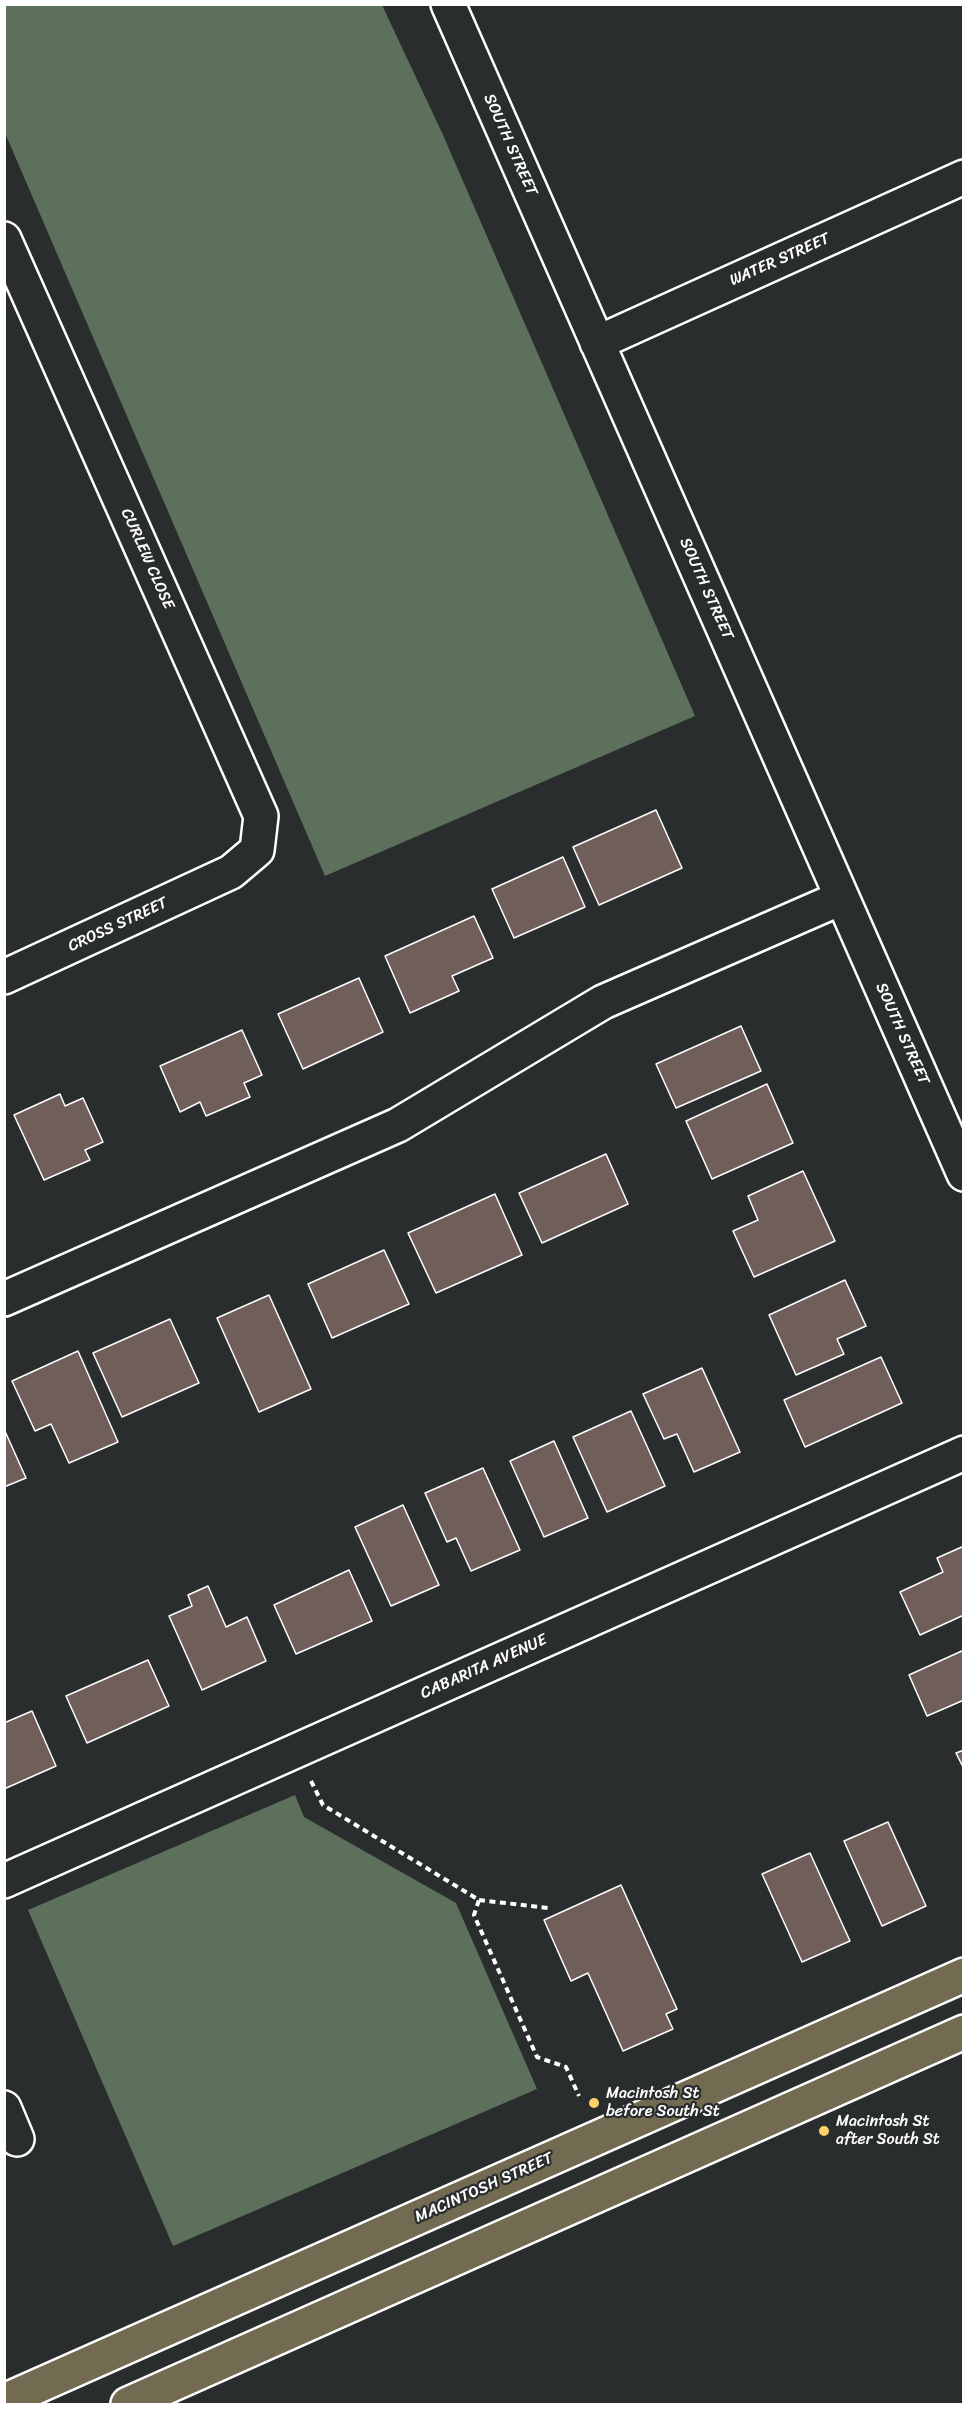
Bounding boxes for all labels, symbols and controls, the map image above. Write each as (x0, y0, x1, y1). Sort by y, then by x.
street label: SOUTH STREET (479, 91, 541, 199)
street label: WATER STREET (727, 229, 833, 291)
street label: CURLEW CLOSE (116, 506, 178, 612)
street label: SOUTH STREET (675, 535, 737, 643)
street label: CROSS STREET (65, 894, 171, 956)
street label: SOUTH STREET (871, 980, 933, 1088)
street label: CABARITA AVENUE (418, 1630, 550, 1704)
place label: Macintosh St before South St (606, 2084, 720, 2122)
marker: Macintosh St before South St (587, 2096, 601, 2110)
place label: Macintosh St after South St (836, 2112, 940, 2150)
marker: Macintosh St after South St (817, 2124, 831, 2138)
street label: MACINTOSH STREET (412, 2149, 556, 2227)

